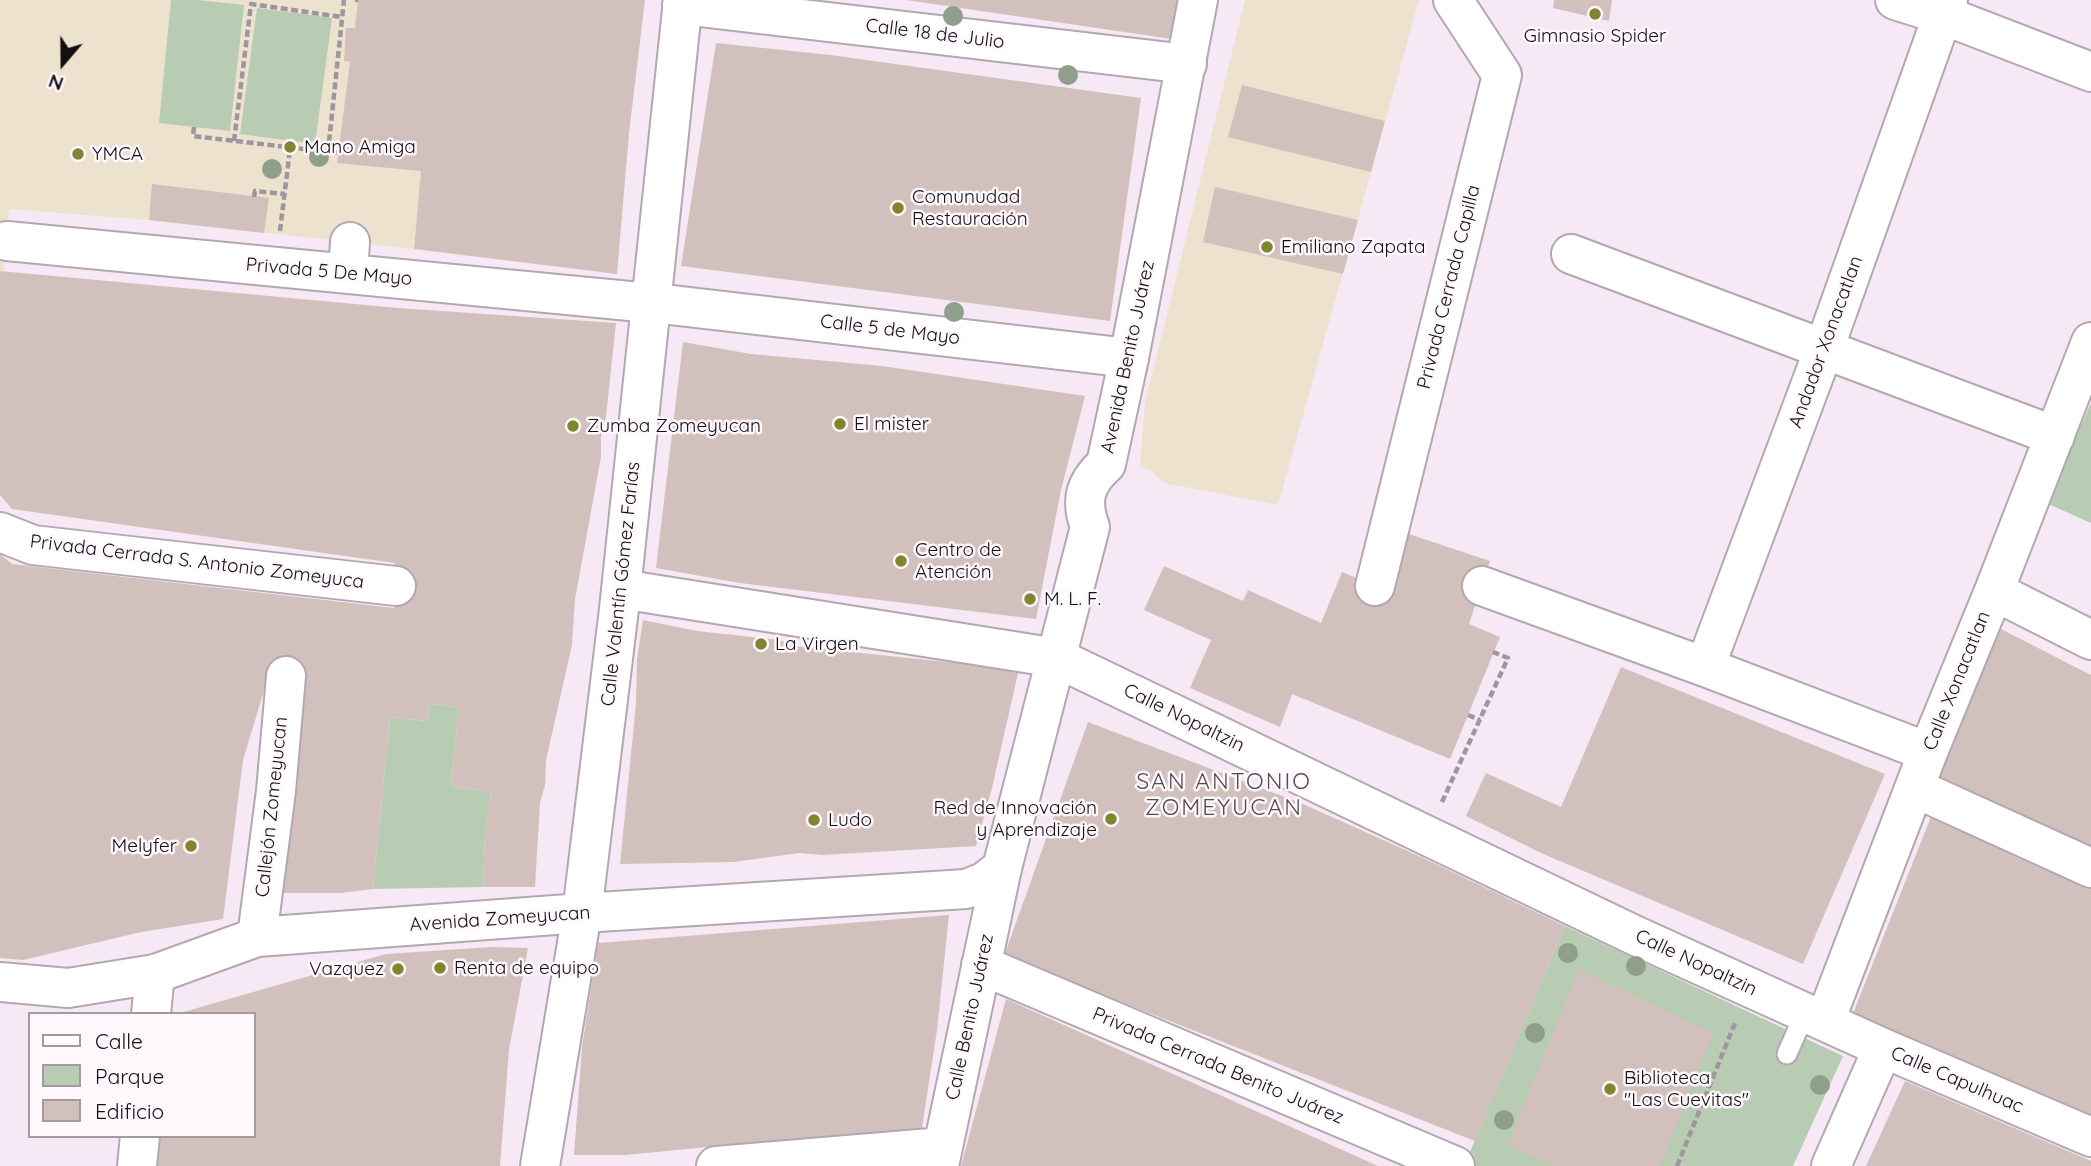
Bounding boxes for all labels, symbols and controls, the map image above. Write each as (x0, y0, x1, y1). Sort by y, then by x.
marker: Gimnasio Spider (1587, 6, 1603, 22)
street label: Calle 18 de Julio (864, 14, 1006, 54)
place label: Gimnasio Spider (1524, 25, 1666, 47)
north arrow (28, 28, 98, 98)
text: N (45, 69, 66, 96)
place label: Mano Amiga (304, 136, 416, 158)
marker: Mano Amiga (282, 139, 298, 155)
place label: YMCA (92, 143, 143, 165)
marker: YMCA (70, 146, 86, 162)
street label: Privada Cerrada Capilla (1413, 183, 1485, 391)
place label: Comunudad Restauración (912, 186, 1028, 230)
marker: Comunudad Restauración (890, 200, 906, 216)
place label: Emiliano Zapata (1281, 236, 1426, 258)
marker: Emiliano Zapata (1259, 239, 1275, 255)
street label: Privada 5 De Mayo (245, 253, 413, 291)
street label: Andador Xonacatlan (1784, 253, 1868, 431)
street label: Avenida Benito Juárez (1096, 258, 1160, 456)
street label: Calle 5 de Mayo (819, 310, 961, 350)
place label: El mister (854, 413, 929, 435)
place label: Zumba Zomeyucan (587, 415, 761, 437)
marker: El mister (832, 416, 848, 432)
marker: Zumba Zomeyucan (565, 418, 581, 434)
street label: Calle Valentín Gómez Farías (597, 461, 645, 707)
street label: Privada Cerrada S. Antonio Zomeyuca (29, 530, 365, 594)
place label: Centro de Atención (915, 539, 1001, 583)
marker: Centro de Atención (893, 553, 909, 569)
place label: M. L. F. (1044, 588, 1101, 610)
marker: M. L. F. (1022, 591, 1038, 607)
street label: Calle Xonacatlan (1919, 608, 1995, 754)
place label: La Virgen (775, 633, 859, 655)
marker: La Virgen (753, 636, 769, 652)
street label: Calle Nopaltzin (1120, 679, 1248, 757)
street label: Callejón Zomeyucan (251, 716, 293, 898)
district label: SAN ANTONIO ZOMEYUCAN (1138, 768, 1310, 822)
place label: Red de Innovación y Aprendizaje (934, 797, 1097, 841)
place label: Ludo (828, 809, 872, 831)
marker: Red de Innovación y Aprendizaje (1103, 811, 1119, 827)
marker: Ludo (806, 812, 822, 828)
place label: Melyfer (111, 835, 177, 857)
marker: Melyfer (183, 838, 199, 854)
street label: Avenida Zomeyucan (409, 901, 591, 937)
street label: Calle Nopaltzin (1632, 925, 1760, 1001)
street label: Calle Benito Juárez (941, 932, 999, 1102)
place label: Renta de equipo (454, 957, 599, 979)
place label: Vazquez (309, 958, 384, 980)
marker: Renta de equipo (432, 960, 448, 976)
marker: Vazquez (390, 961, 406, 977)
street label: Privada Cerrada Benito Juárez (1089, 1003, 1347, 1129)
legend (28, 1012, 256, 1138)
text: Calle (95, 1028, 143, 1054)
street label: Calle Capulhuac (1887, 1042, 2027, 1118)
text: Parque (95, 1063, 164, 1089)
place label: Biblioteca "Las Cuevitas" (1624, 1067, 1749, 1111)
marker: Biblioteca "Las Cuevitas" (1602, 1081, 1618, 1097)
text: Edificio (95, 1098, 164, 1124)

